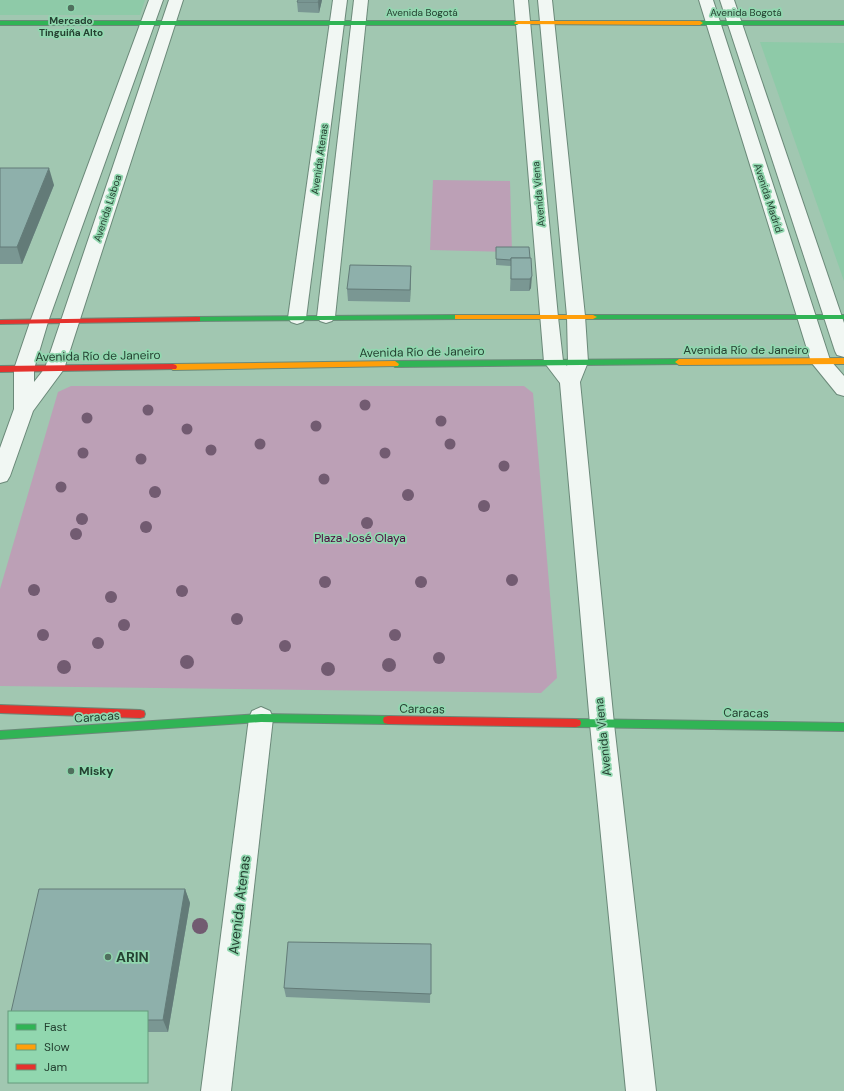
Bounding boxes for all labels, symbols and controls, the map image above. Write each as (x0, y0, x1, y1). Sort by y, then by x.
marker: Mercado Tinguiña Alto (66, 3, 76, 13)
street label: Avenida Bogotá (386, 6, 458, 19)
street label: Avenida Bogotá (710, 6, 782, 19)
place label: Mercado Tinguiña Alto (39, 14, 103, 39)
street label: Avenida Atenas (308, 123, 331, 195)
street label: Avenida Viena (529, 161, 548, 227)
street label: Avenida Madrid (751, 162, 786, 234)
street label: Avenida Lisboa (91, 173, 124, 243)
street label: Avenida Río de Janeiro (683, 342, 809, 358)
street label: Avenida Río de Janeiro (359, 343, 485, 361)
street label: Avenida Río de Janeiro (35, 347, 161, 365)
park label: Plaza José Olaya (314, 530, 406, 546)
street label: Avenida Viena (591, 697, 615, 777)
street label: Caracas (399, 701, 445, 717)
street label: Caracas (723, 705, 769, 721)
street label: Caracas (74, 707, 120, 727)
place label: Misky (79, 763, 114, 779)
marker: Misky (66, 766, 76, 776)
street label: Avenida Atenas (224, 854, 254, 956)
place label: ARIN (116, 948, 149, 966)
marker: ARIN (103, 952, 113, 962)
legend (8, 1011, 148, 1083)
text: Fast (44, 1019, 67, 1035)
text: Slow (44, 1039, 70, 1055)
text: Jam (44, 1059, 67, 1075)

